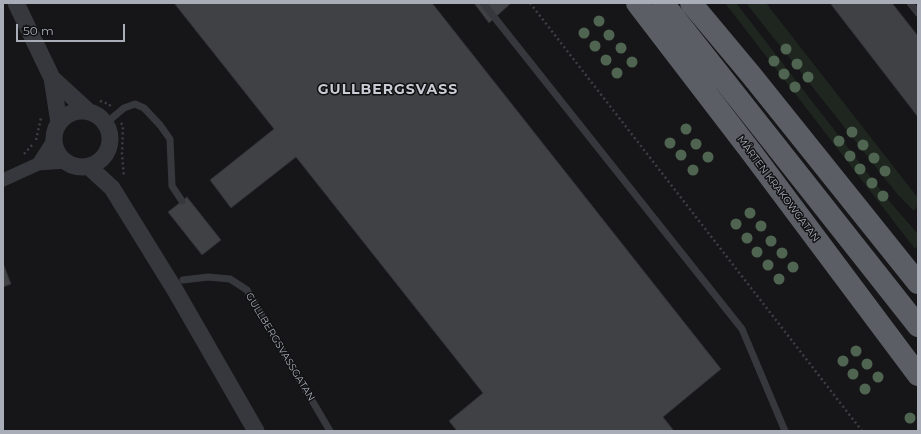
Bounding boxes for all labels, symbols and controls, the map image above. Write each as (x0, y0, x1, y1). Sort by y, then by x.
scale bar (18, 16, 127, 42)
text: 50 m (23, 23, 54, 38)
district label: GULLBERGSVASS (318, 82, 458, 98)
street label: MÅRTEN KRAKOWGATAN (734, 134, 822, 244)
street label: GULLBERGSVASSGATAN (243, 291, 317, 403)

